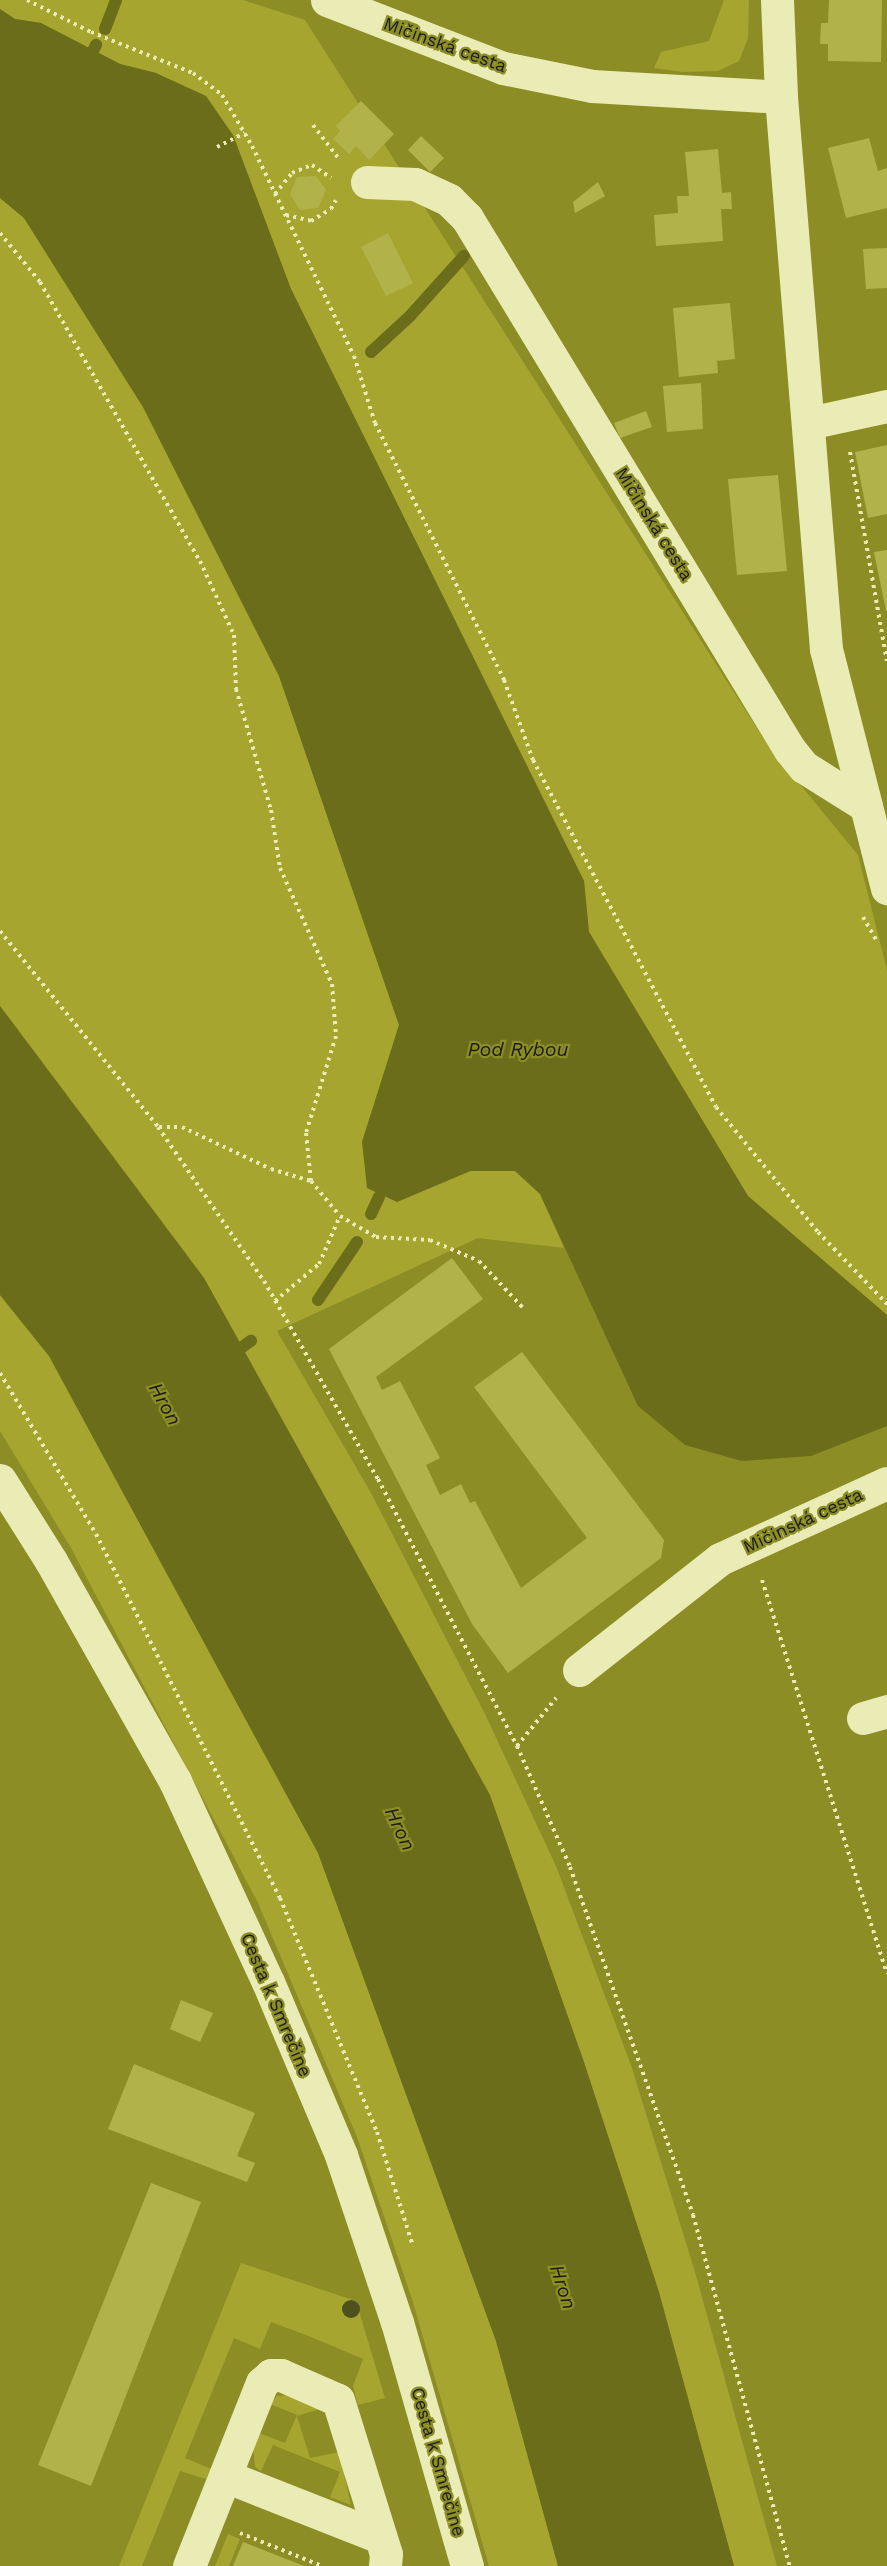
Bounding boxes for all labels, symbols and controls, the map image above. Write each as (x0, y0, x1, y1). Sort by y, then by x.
street label: Mičinská cesta (380, 13, 510, 77)
street label: Mičinská cesta (610, 463, 698, 585)
water label: Pod Rybou (467, 1037, 569, 1061)
water label: Hron (143, 1378, 187, 1430)
street label: Mičinská cesta (740, 1484, 866, 1558)
water label: Hron (379, 1803, 421, 1855)
street label: Cesta k Smrečine (236, 1929, 316, 2081)
water label: Hron (545, 2262, 581, 2312)
street label: Cesta k Smrečine (406, 2385, 470, 2539)

